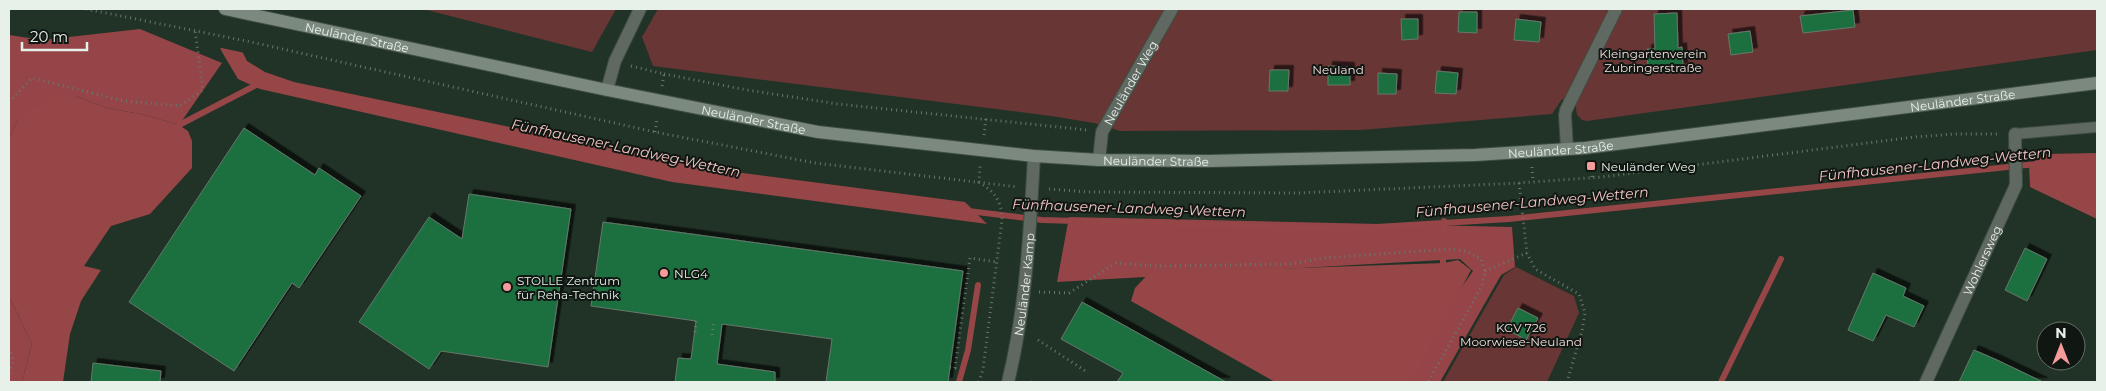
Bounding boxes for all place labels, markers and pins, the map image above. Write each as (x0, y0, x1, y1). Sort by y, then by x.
place label: Neuländer Weg (1601, 159, 1696, 174)
marker: Neuländer Weg (1585, 160, 1597, 172)
place label: NLG4 (674, 266, 708, 281)
marker: NLG4 (658, 267, 670, 279)
place label: STOLLE Zentrum für Reha-Technik (517, 273, 620, 302)
marker: STOLLE Zentrum für Reha-Technik (501, 281, 513, 293)

